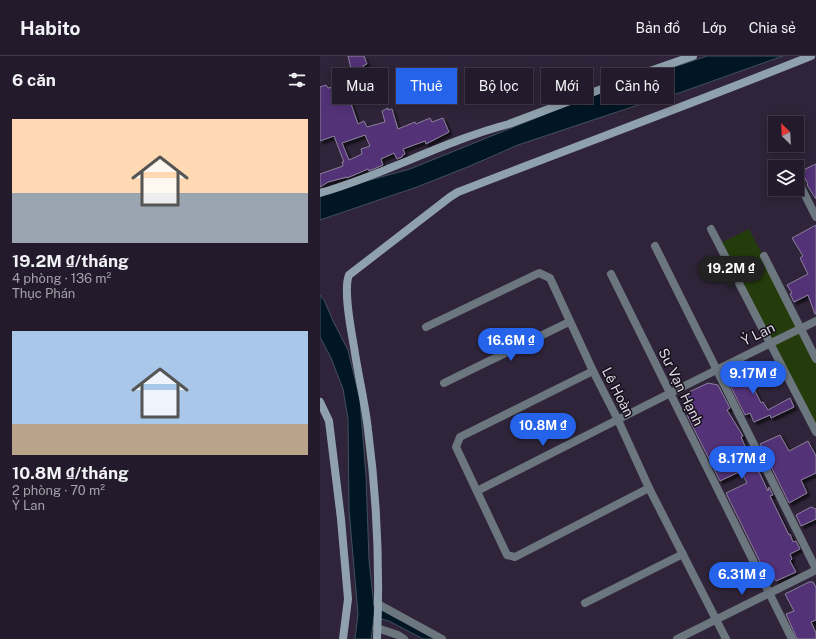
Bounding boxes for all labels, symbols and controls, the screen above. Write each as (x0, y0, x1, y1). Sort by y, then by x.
text: Habito (20, 17, 81, 39)
text: Bản đồ (636, 20, 680, 36)
text: Lớp (702, 20, 727, 36)
text: Chia sẻ (749, 20, 796, 36)
chip: Mua (332, 68, 388, 104)
chip: Thuê (396, 68, 457, 104)
chip: Bộ lọc (465, 68, 533, 104)
chip: Mới (541, 68, 593, 104)
chip: Căn hộ (601, 68, 674, 104)
icon: filters (286, 69, 308, 91)
text: 6 căn (12, 70, 56, 90)
north arrow (768, 116, 804, 152)
map controls (768, 116, 804, 196)
icon: home (124, 145, 196, 217)
button: layers (768, 160, 804, 196)
text: 19.2M ₫/tháng (12, 251, 129, 271)
pin: 19.2M ₫ (694, 256, 768, 290)
text: 19.2M ₫ (707, 261, 755, 276)
text: 4 phòng · 136 m² (12, 271, 111, 286)
text: Thục Phán (12, 286, 75, 301)
street label: Ỷ Lan (738, 317, 777, 349)
pin: 16.6M ₫ (474, 328, 548, 362)
text: 16.6M ₫ (487, 333, 535, 348)
street label: Sư Vạn Hạnh (655, 346, 707, 428)
icon: home (124, 357, 196, 429)
pin: 9.17M ₫ (716, 361, 790, 395)
street label: Lê Hoàn (599, 365, 637, 419)
text: 9.17M ₫ (729, 366, 777, 381)
pin: 10.8M ₫ (506, 413, 580, 447)
text: 10.8M ₫ (519, 418, 567, 433)
pin: 8.17M ₫ (705, 446, 779, 480)
text: 8.17M ₫ (718, 451, 766, 466)
text: 10.8M ₫/tháng (12, 463, 129, 483)
text: 2 phòng · 70 m² (12, 483, 105, 498)
text: Ỷ Lan (12, 498, 45, 513)
pin: 6.31M ₫ (705, 562, 779, 596)
text: 6.31M ₫ (718, 567, 766, 582)

